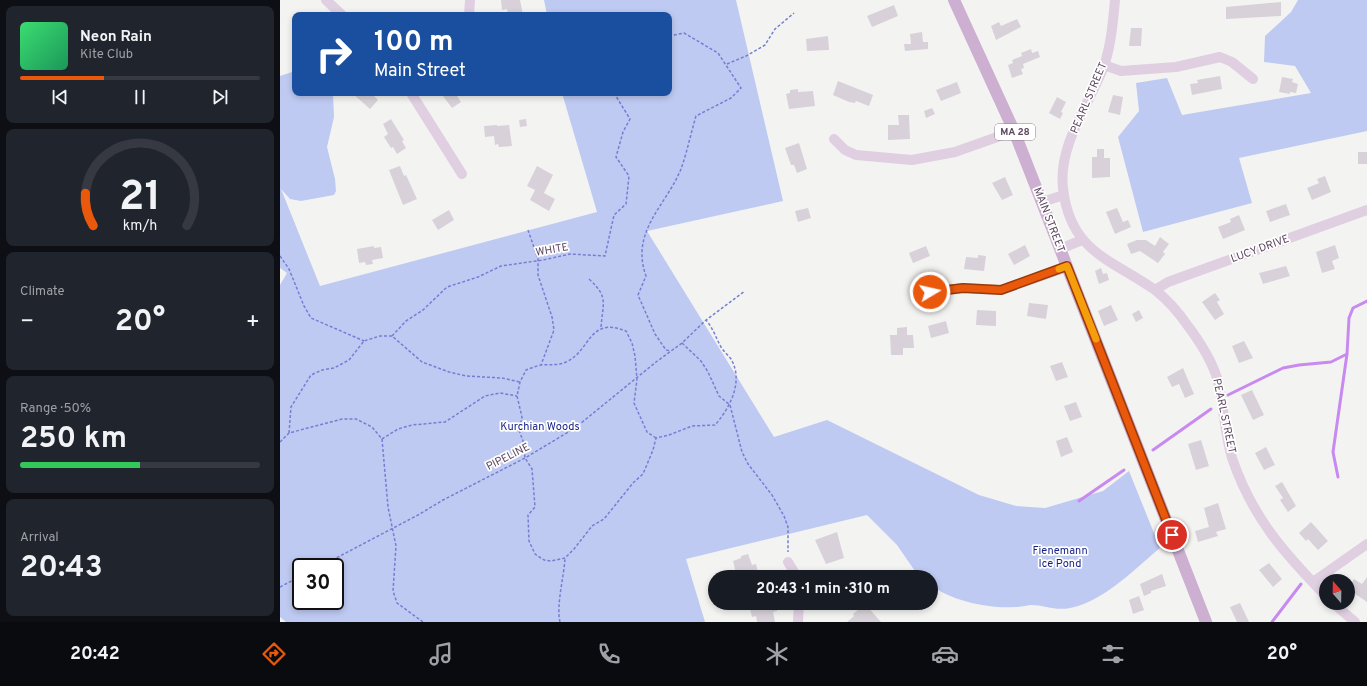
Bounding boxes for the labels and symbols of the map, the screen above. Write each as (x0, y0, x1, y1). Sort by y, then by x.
street label: PEARL STREET (1068, 60, 1110, 136)
road number: MA 28 (995, 124, 1035, 140)
street label: MAIN STREET (1030, 185, 1068, 255)
street label: LUCY DRIVE (1229, 232, 1291, 266)
street label: WHITE (535, 240, 569, 260)
position arrow (909, 271, 951, 313)
street label: PEARL STREET (1209, 377, 1239, 455)
park label: Kurchian Woods (500, 420, 580, 434)
street label: PIPELINE (484, 440, 532, 474)
pin (1155, 518, 1189, 552)
park label: Fienemann Ice Pond (1032, 544, 1088, 571)
speed limit sign: 30 (292, 558, 344, 610)
north arrow (1319, 574, 1355, 610)

